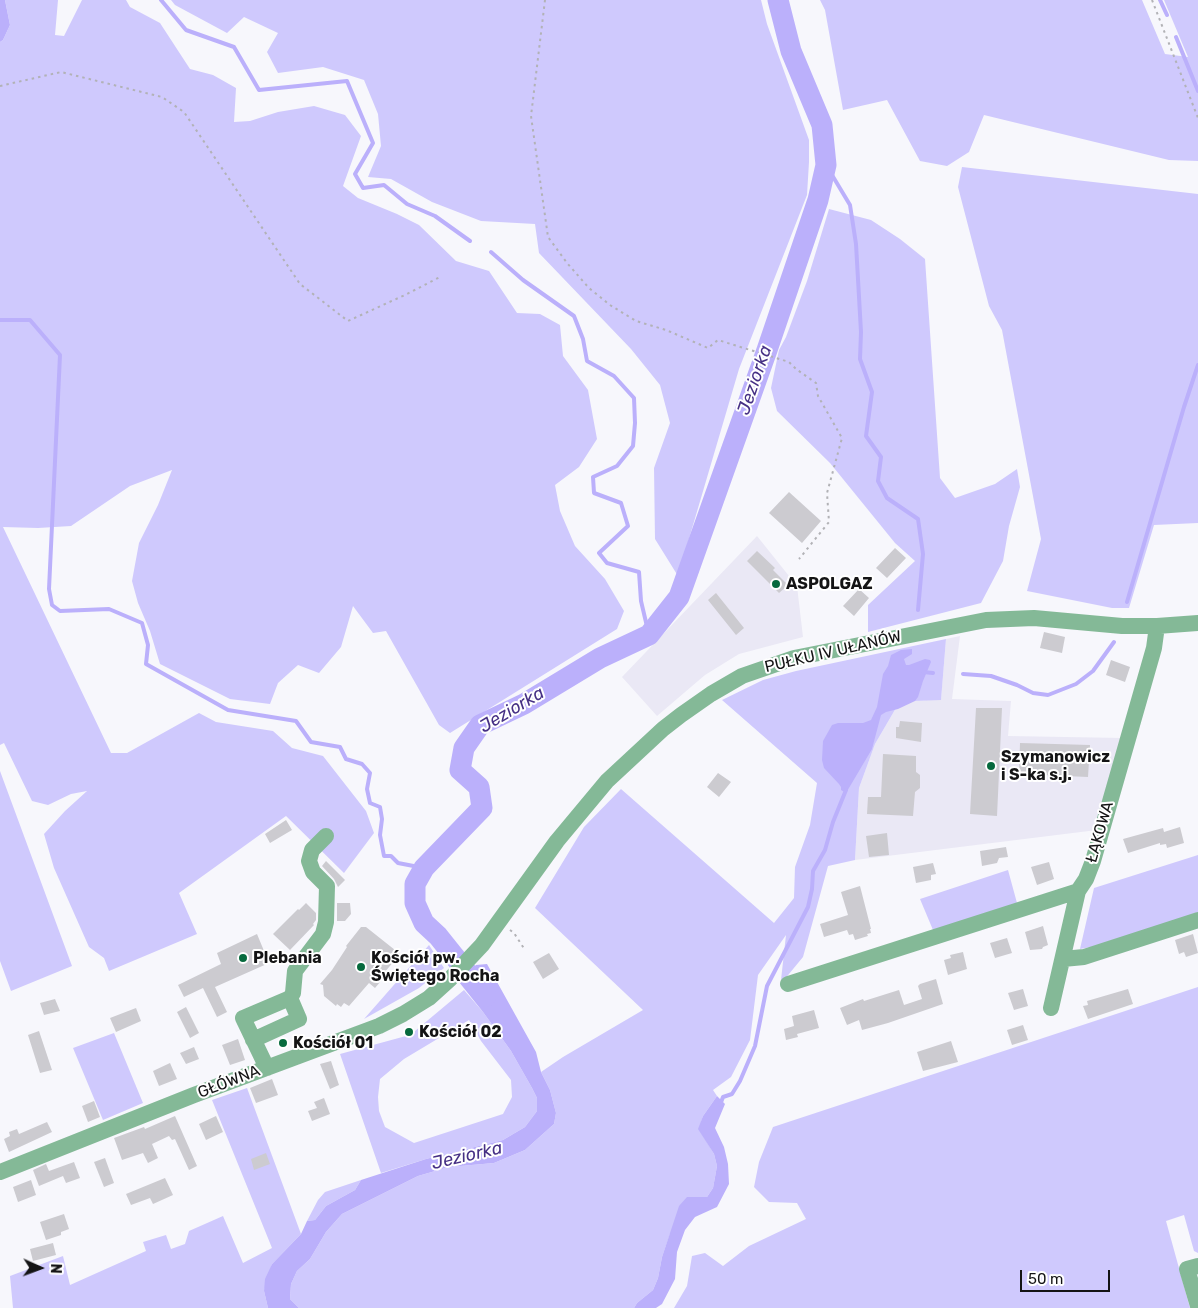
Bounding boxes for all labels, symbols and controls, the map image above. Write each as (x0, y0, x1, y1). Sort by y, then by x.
water label: Jeziorka (733, 343, 777, 417)
place label: ASPOLGAZ (786, 574, 873, 594)
marker: ASPOLGAZ (770, 578, 782, 590)
street label: PUŁKU IV UŁANÓW (763, 627, 903, 677)
water label: Jeziorka (476, 682, 548, 738)
place label: Szymanowicz i S-ka s.j. (1001, 747, 1110, 785)
marker: Szymanowicz i S-ka s.j. (985, 760, 997, 772)
street label: ŁĄKOWA (1082, 799, 1118, 865)
place label: Plebania (253, 948, 322, 968)
place label: Kościół pw. Świętego Rocha (371, 948, 499, 986)
marker: Plebania (237, 952, 249, 964)
marker: Kościół pw. Świętego Rocha (355, 961, 367, 973)
place label: Kościół 02 (419, 1022, 502, 1042)
marker: Kościół 02 (403, 1026, 415, 1038)
place label: Kościół 01 (293, 1033, 373, 1053)
marker: Kościół 01 (277, 1037, 289, 1049)
street label: GŁÓWNA (195, 1061, 263, 1103)
water label: Jeziorka (430, 1137, 504, 1175)
north arrow (15, 1243, 65, 1293)
scale bar (1023, 1260, 1113, 1292)
text: N (47, 1263, 64, 1274)
text: 50 m (1028, 1270, 1063, 1288)

